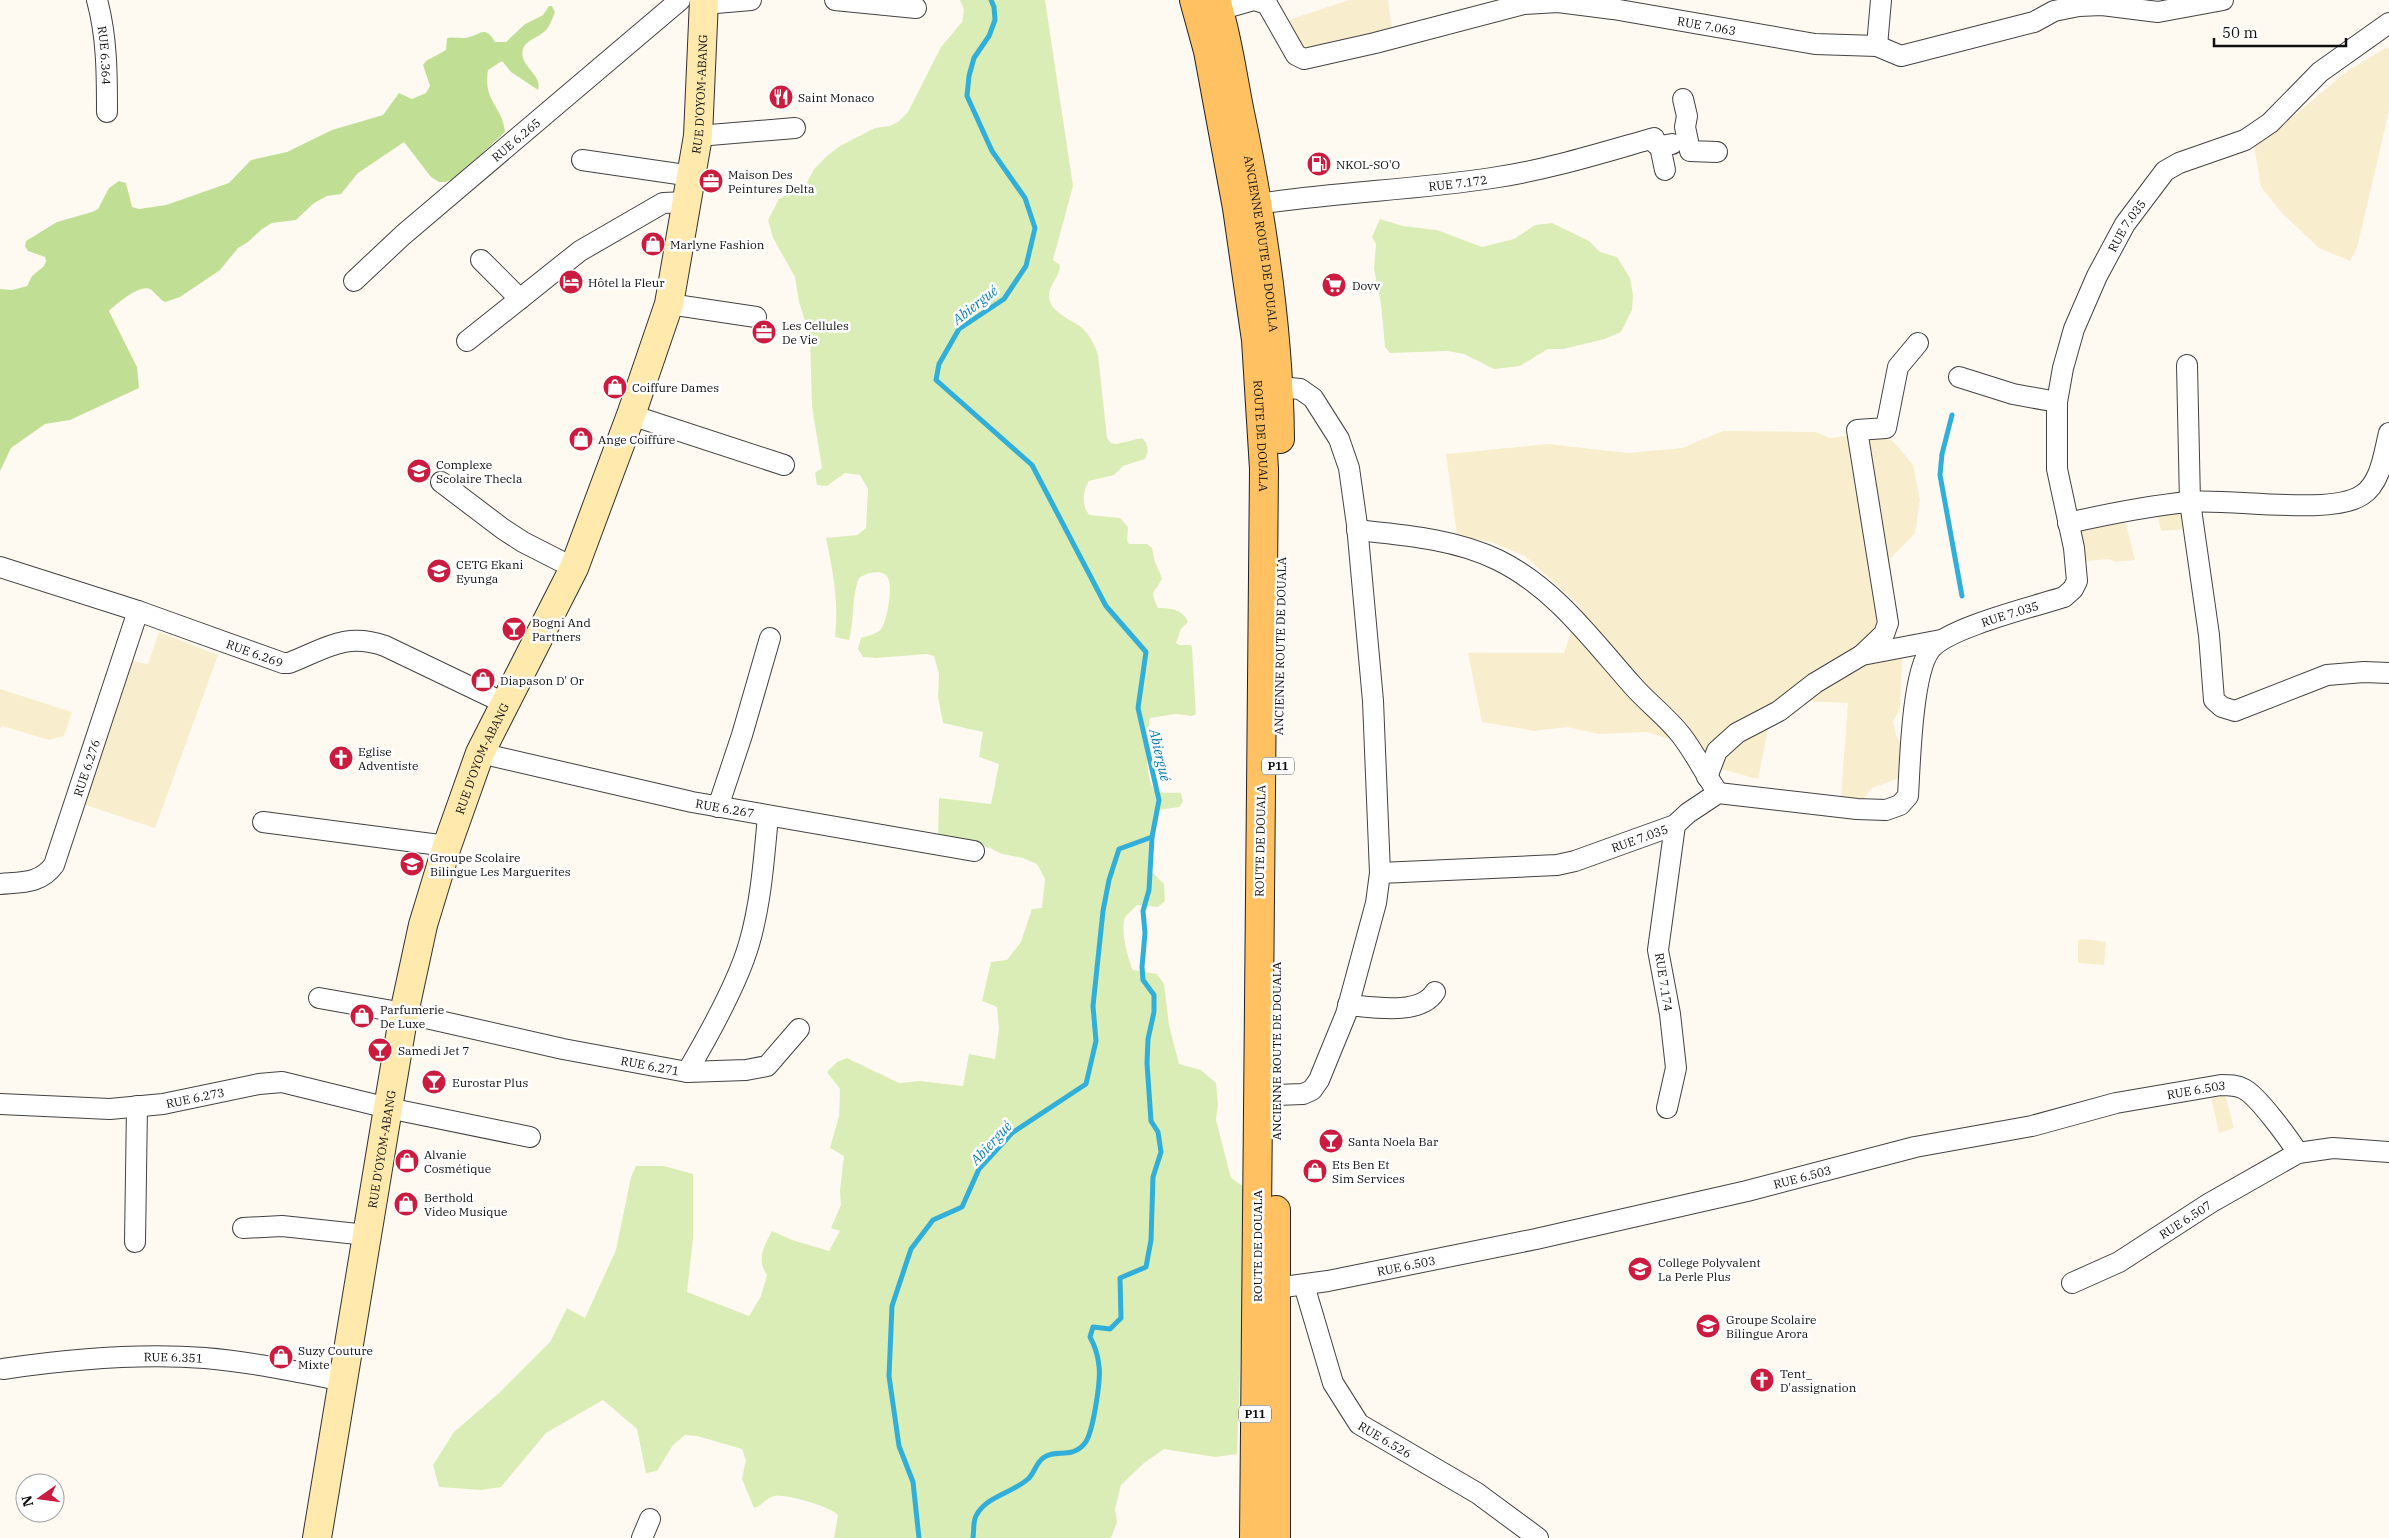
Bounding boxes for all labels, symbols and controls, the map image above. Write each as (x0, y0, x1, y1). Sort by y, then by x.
street label: RUE 7.063 (1676, 13, 1737, 38)
scale bar (2214, 15, 2346, 47)
text: 50 m (2222, 23, 2258, 42)
street label: RUE 6.364 (95, 25, 114, 85)
street label: RUE D'OYOM-ABANG (688, 34, 710, 155)
restaurant icon: Saint Monaco (768, 84, 794, 110)
place label: Saint Monaco (798, 90, 875, 105)
street label: RUE 6.265 (488, 114, 543, 164)
fuel station icon: NKOL-SO'O (1306, 151, 1332, 177)
street label: ANCIENNE ROUTE DE DOUALA (1241, 154, 1282, 333)
place label: NKOL-SO'O (1336, 157, 1400, 172)
place label: Maison Des Peintures Delta (728, 167, 815, 196)
office icon: Maison Des Peintures Delta (698, 168, 724, 194)
street label: RUE 7.172 (1428, 171, 1488, 193)
street label: RUE 7.035 (2104, 196, 2149, 254)
shop icon: Marlyne Fashion (640, 231, 666, 257)
place label: Marlyne Fashion (670, 237, 765, 252)
hotel icon: Hôtel la Fleur (558, 269, 584, 295)
supermarket icon: Dovv (1321, 272, 1347, 298)
place label: Hôtel la Fleur (588, 275, 665, 290)
place label: Dovv (1352, 278, 1381, 293)
water label: Abiergué (948, 281, 1002, 329)
place label: Les Cellules De Vie (782, 318, 849, 347)
office icon: Les Cellules De Vie (751, 319, 777, 345)
shop icon: Coiffure Dames (602, 374, 628, 400)
street label: ROUTE DE DOUALA (1251, 379, 1272, 493)
place label: Coiffure Dames (632, 380, 719, 395)
shop icon: Ange Coiffure (568, 426, 594, 452)
place label: Ange Coiffure (598, 432, 675, 447)
place label: Complexe Scolaire Thecla (436, 457, 523, 486)
school or university icon: Complexe Scolaire Thecla (406, 458, 432, 484)
street label: ANCIENNE ROUTE DE DOUALA (1271, 556, 1289, 735)
place label: CETG Ekani Eyunga (456, 557, 524, 586)
school or university icon: CETG Ekani Eyunga (426, 558, 452, 584)
street label: RUE 7.035 (1979, 597, 2040, 630)
place label: Bogni And Partners (532, 615, 591, 644)
bar icon: Bogni And Partners (501, 616, 527, 642)
street label: RUE 6.269 (224, 636, 285, 670)
shop icon: Diapason D' Or (470, 667, 496, 693)
place label: Diapason D' Or (500, 673, 585, 688)
street label: RUE D'OYOM-ABANG (451, 700, 512, 816)
water label: Abiergué (1145, 726, 1175, 784)
street label: RUE 6.276 (70, 737, 103, 798)
place label: Eglise Adventiste (358, 744, 418, 773)
church icon: Eglise Adventiste (328, 745, 354, 771)
road number: P11 (1262, 758, 1294, 774)
street label: ROUTE DE DOUALA (1252, 784, 1268, 897)
street label: RUE 6.267 (694, 795, 755, 820)
street label: RUE 7.035 (1609, 821, 1670, 855)
place label: Groupe Scolaire Bilingue Les Marguerites (430, 850, 571, 879)
school or university icon: Groupe Scolaire Bilingue Les Marguerites (399, 851, 425, 877)
street label: RUE 7.174 (1652, 952, 1676, 1012)
street label: ANCIENNE ROUTE DE DOUALA (1269, 961, 1284, 1140)
place label: Parfumerie De Luxe (380, 1002, 444, 1031)
shop icon: Parfumerie De Luxe (349, 1003, 375, 1029)
bar icon: Samedi Jet 7 (367, 1037, 393, 1063)
place label: Samedi Jet 7 (398, 1043, 469, 1058)
street label: RUE 6.271 (620, 1052, 681, 1078)
bar icon: Eurostar Plus (421, 1069, 447, 1095)
place label: Eurostar Plus (452, 1075, 528, 1090)
street label: RUE 6.503 (2166, 1077, 2225, 1102)
street label: RUE 6.273 (164, 1084, 226, 1111)
street label: RUE D'OYOM-ABANG (364, 1089, 398, 1210)
water label: Abiergué (966, 1117, 1016, 1169)
bar icon: Santa Noela Bar (1318, 1128, 1344, 1154)
place label: Santa Noela Bar (1348, 1134, 1439, 1149)
place label: Alvanie Cosmétique (424, 1147, 491, 1176)
shop icon: Alvanie Cosmétique (394, 1148, 420, 1174)
place label: Ets Ben Et Sim Services (1332, 1157, 1405, 1186)
shop icon: Ets Ben Et Sim Services (1302, 1158, 1328, 1184)
street label: RUE 6.503 (1772, 1162, 1833, 1191)
street label: ROUTE DE DOUALA (1250, 1189, 1265, 1302)
place label: Berthold Video Musique (424, 1190, 507, 1219)
shop icon: Berthold Video Musique (393, 1191, 419, 1217)
street label: RUE 6.507 (2156, 1197, 2214, 1242)
street label: RUE 6.503 (1375, 1252, 1436, 1278)
place label: College Polyvalent La Perle Plus (1658, 1255, 1761, 1284)
school or university icon: College Polyvalent La Perle Plus (1627, 1256, 1653, 1282)
place label: Groupe Scolaire Bilingue Arora (1726, 1312, 1816, 1341)
school or university icon: Groupe Scolaire Bilingue Arora (1695, 1313, 1721, 1339)
place label: Suzy Couture Mixte (298, 1343, 373, 1372)
shop icon: Suzy Couture Mixte (268, 1344, 294, 1370)
street label: RUE 6.351 (144, 1349, 203, 1365)
place label: Tent_ D'assignation (1780, 1366, 1857, 1395)
church icon: Tent_ D'assignation (1749, 1367, 1775, 1393)
road number: P11 (1239, 1406, 1271, 1422)
street label: RUE 6.526 (1356, 1418, 1414, 1461)
north arrow (15, 1473, 65, 1523)
text: N (17, 1494, 37, 1509)

